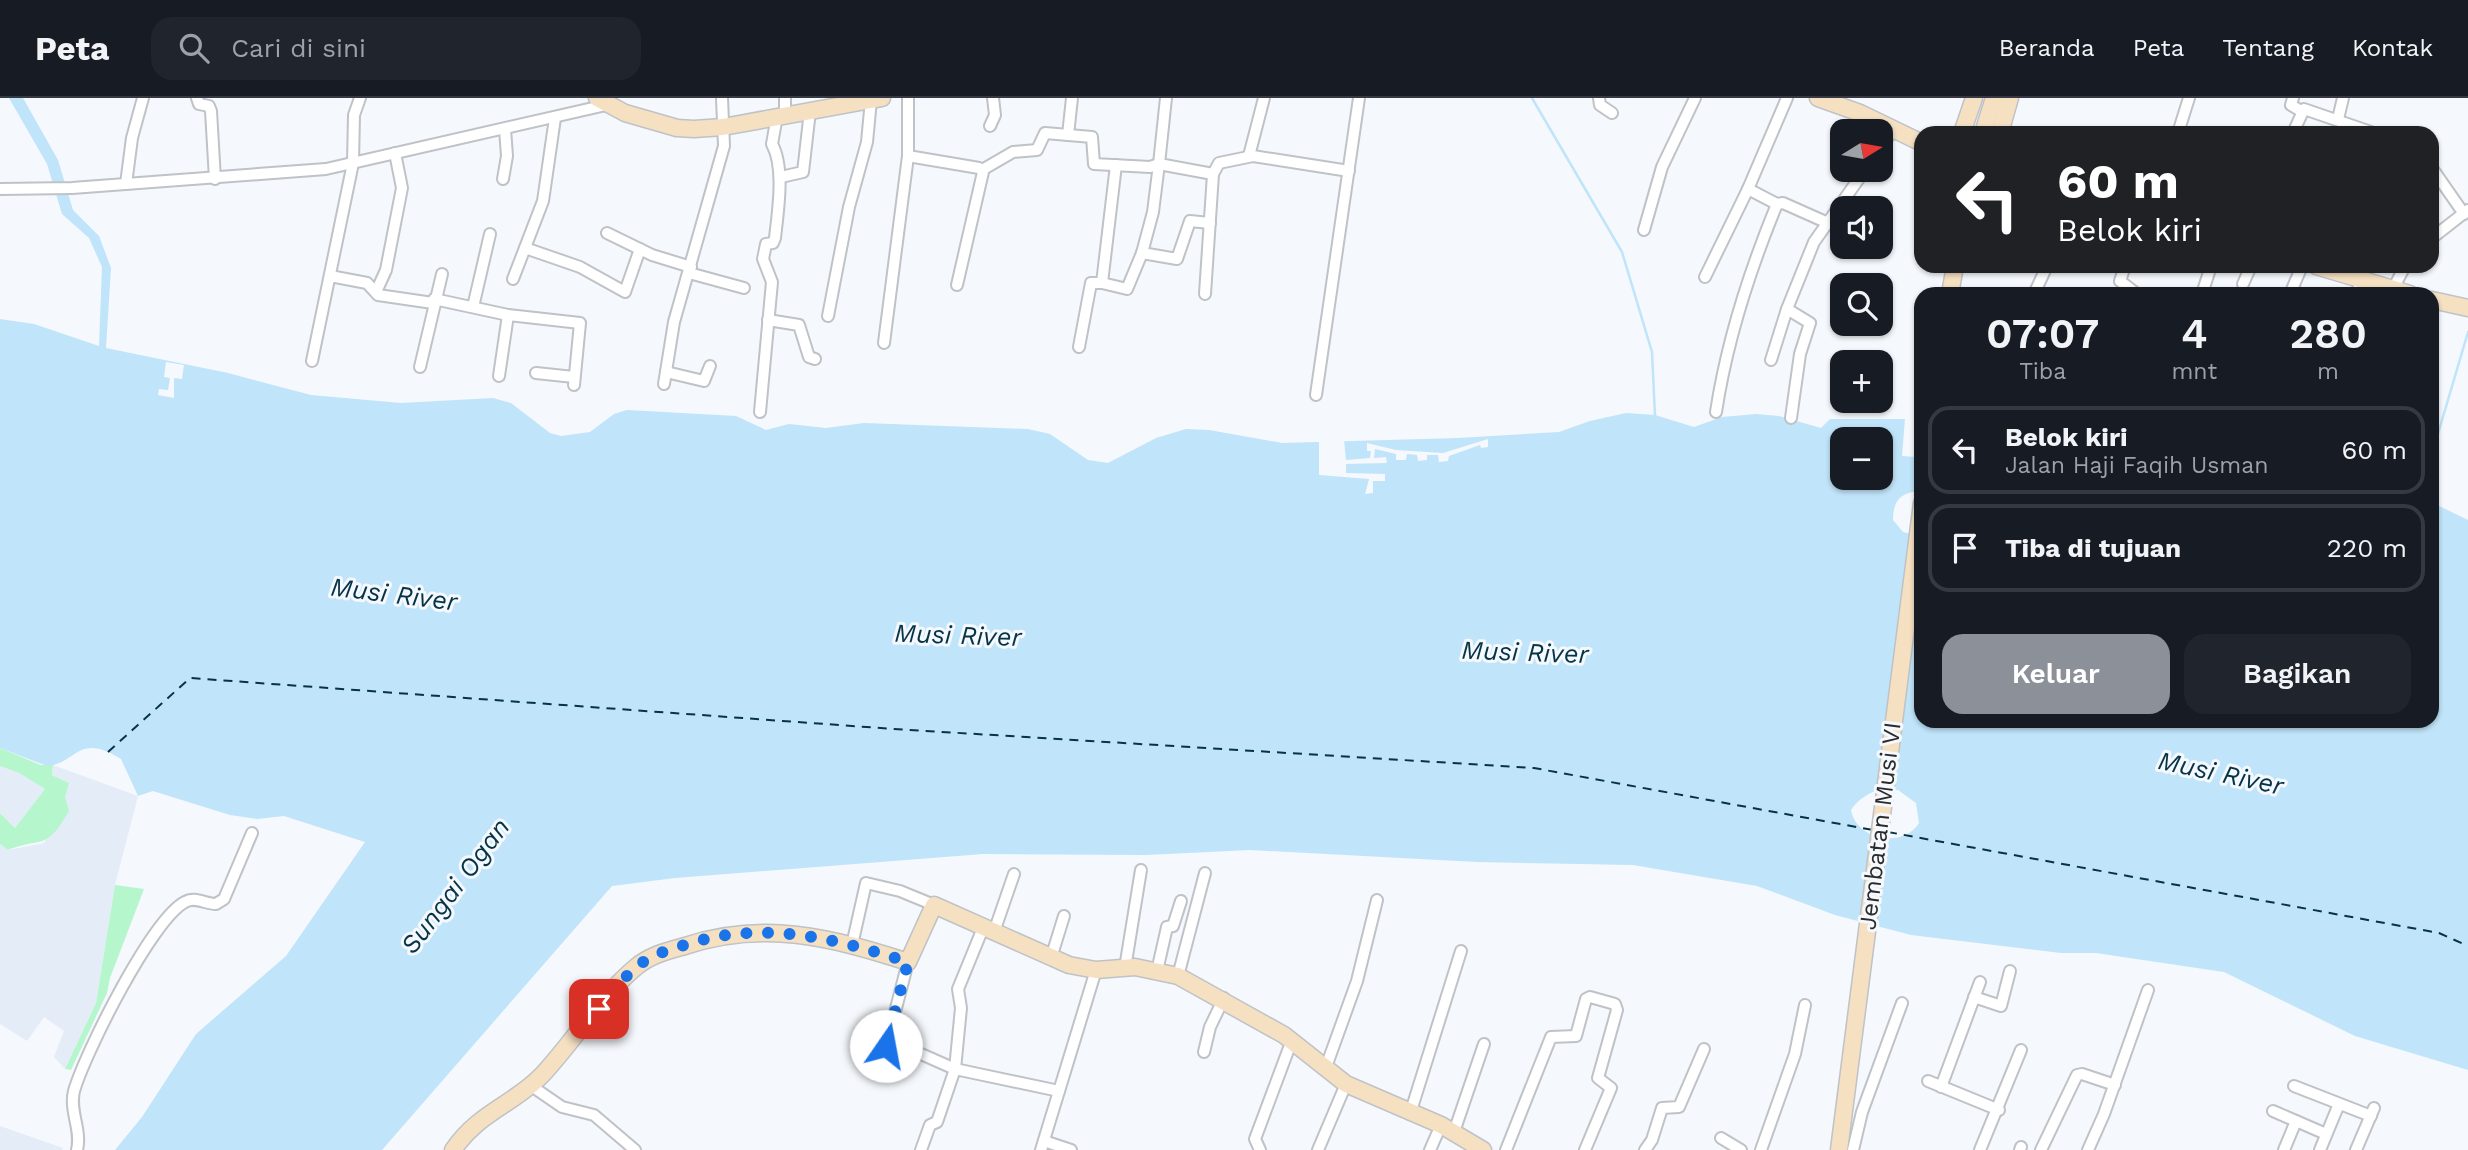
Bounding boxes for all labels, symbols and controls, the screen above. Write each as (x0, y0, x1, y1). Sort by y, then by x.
search box (151, 17, 641, 80)
text: Peta (35, 29, 109, 68)
icon: search (175, 29, 213, 67)
text: Cari di sini (231, 33, 366, 63)
text: Beranda (1999, 34, 2095, 62)
text: Peta (2133, 34, 2184, 62)
text: Tentang (2222, 34, 2314, 62)
text: Kontak (2352, 34, 2433, 62)
north arrow (1830, 119, 1894, 182)
map controls (1830, 119, 1893, 490)
text: 60 m (2057, 152, 2179, 210)
icon: left (1942, 154, 2033, 245)
button: sound (1830, 196, 1893, 259)
text: Belok kiri (2057, 211, 2202, 249)
button: search (1830, 273, 1893, 336)
text: 07:07 (1986, 309, 2099, 358)
text: 4 (2181, 309, 2208, 358)
text: 280 (2289, 309, 2367, 358)
button: + (1830, 350, 1893, 413)
text: Tiba (2019, 358, 2066, 385)
text: mnt (2171, 358, 2217, 385)
text: m (2317, 358, 2339, 385)
text: Belok kiri (2005, 422, 2128, 452)
button: − (1830, 427, 1893, 490)
icon: left (1946, 431, 1984, 469)
text: 60 m (2341, 435, 2407, 465)
text: Jalan Haji Faqih Usman (2005, 452, 2268, 479)
icon: arrive (1946, 529, 1984, 567)
text: Tiba di tujuan (2005, 533, 2181, 563)
text: 220 m (2327, 533, 2407, 563)
water label: Musi River (329, 571, 460, 617)
water label: Musi River (894, 618, 1023, 652)
button: Keluar (1942, 634, 2170, 714)
button: Bagikan (2184, 634, 2411, 714)
water label: Musi River (1461, 635, 1590, 669)
street label: Jembatan Musi VI (1853, 721, 1907, 931)
water label: Musi River (2156, 745, 2287, 801)
water label: Sungai Ogan (394, 812, 516, 960)
pin (569, 979, 629, 1039)
icon: arrive (580, 990, 618, 1028)
position arrow (849, 1009, 923, 1083)

